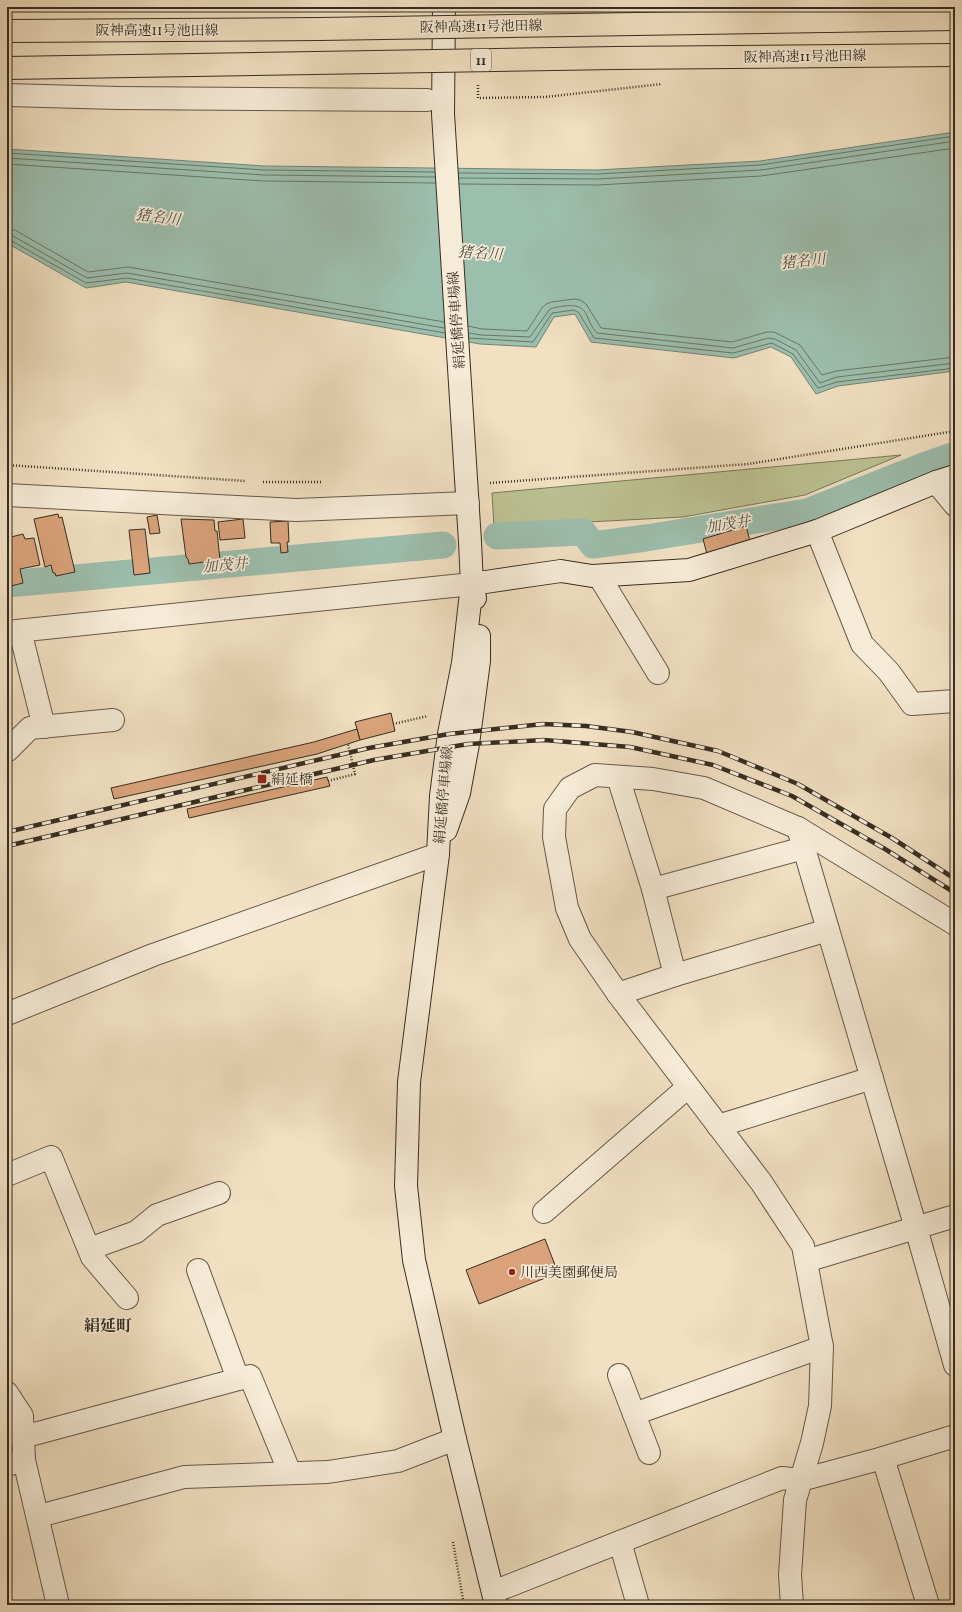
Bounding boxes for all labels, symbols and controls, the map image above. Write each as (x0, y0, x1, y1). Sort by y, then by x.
street label: 阪神高速11号池田線 (419, 17, 543, 38)
street label: 阪神高速11号池田線 (96, 22, 218, 41)
street label: 阪神高速11号池田線 (743, 47, 867, 68)
road number: 11 (471, 49, 491, 71)
water label: 猪名川 (134, 205, 183, 232)
water label: 猪名川 (457, 242, 505, 267)
water label: 猪名川 (780, 249, 829, 275)
street label: 絹延橋停車場線 (445, 270, 470, 369)
water label: 加茂井 (704, 511, 754, 539)
water label: 加茂井 (202, 554, 250, 579)
street label: 絹延橋停車場線 (431, 745, 458, 845)
place label: 絹延橋 (271, 771, 313, 790)
marker: 絹延橋 (256, 773, 268, 785)
place label: 川西美園郵便局 (520, 1264, 618, 1283)
marker: 川西美園郵便局 (507, 1267, 517, 1277)
district label: 絹延町 (84, 1316, 132, 1338)

